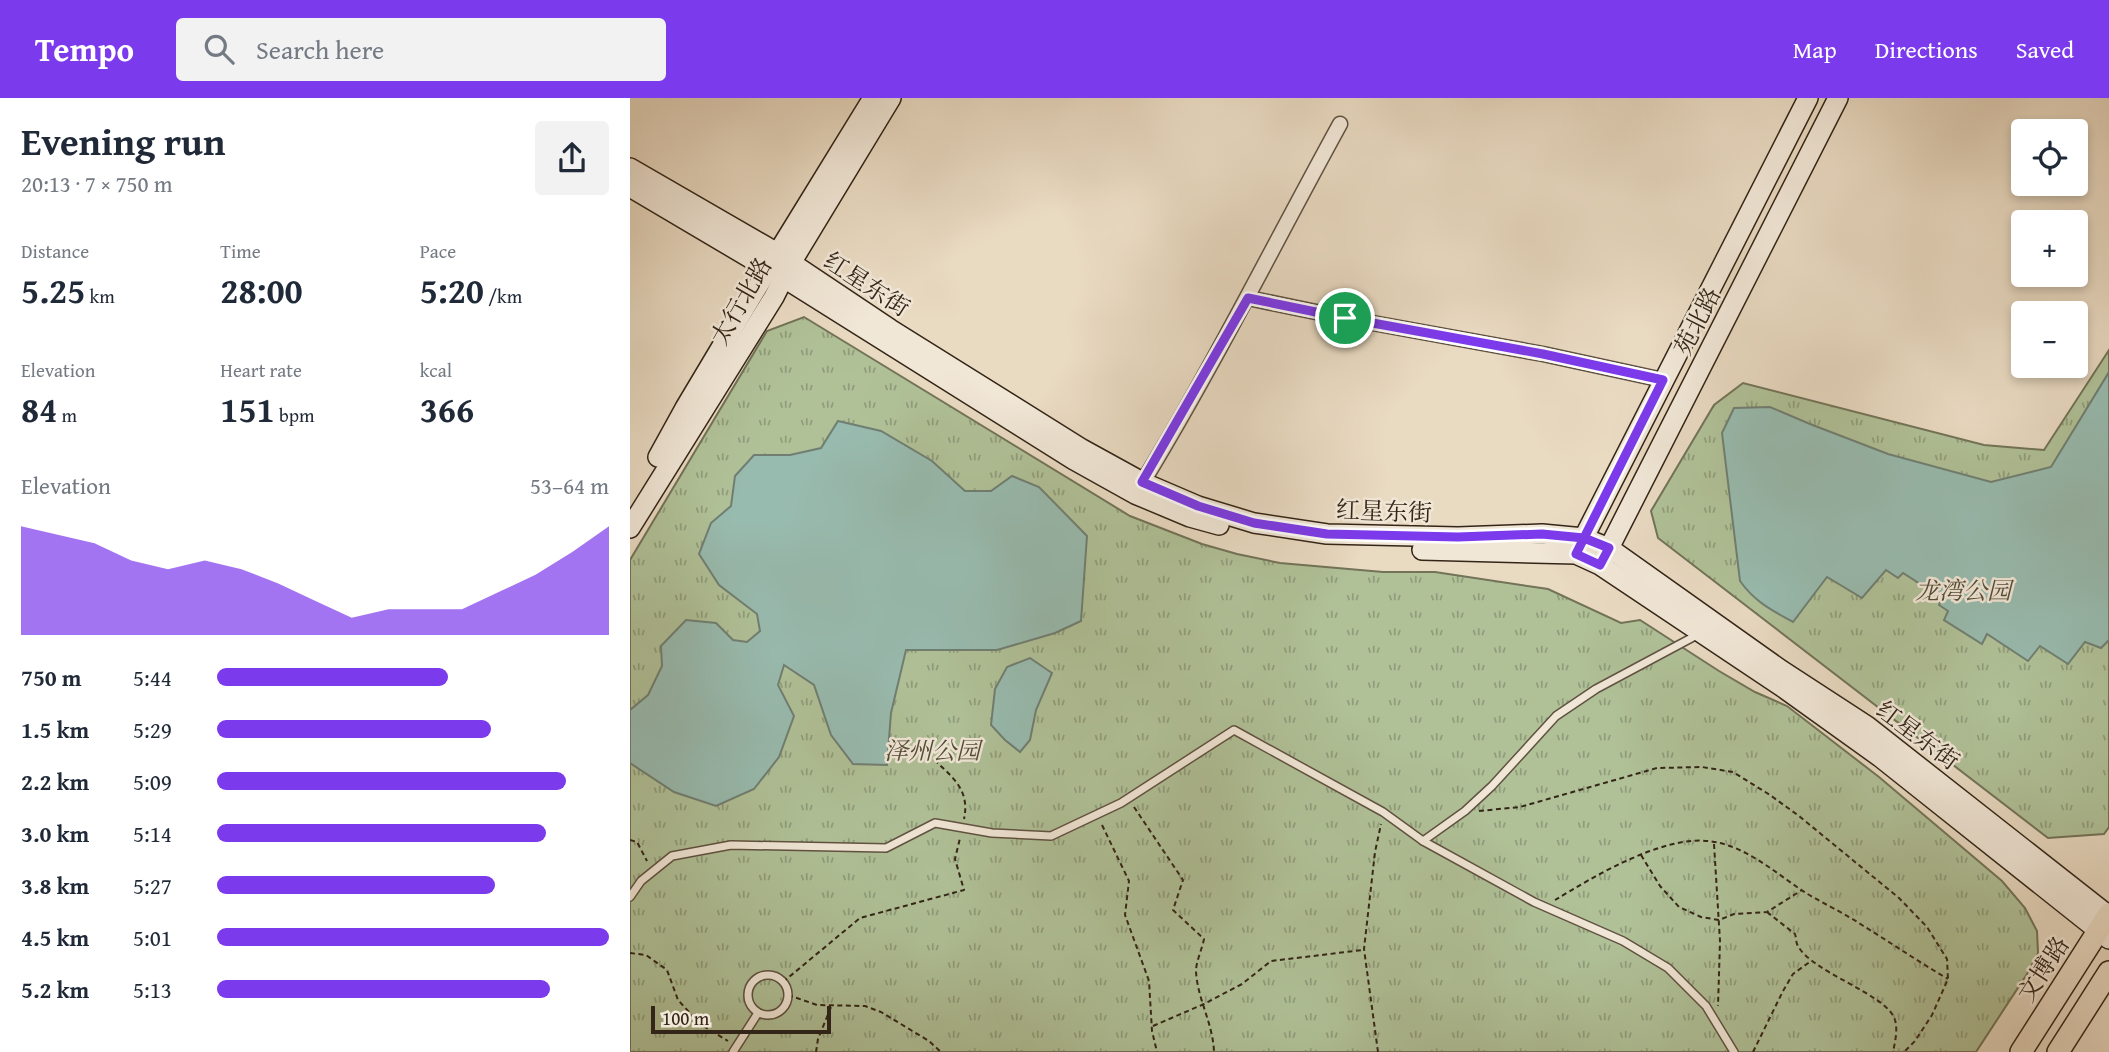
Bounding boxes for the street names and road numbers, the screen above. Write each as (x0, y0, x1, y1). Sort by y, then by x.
street label: 红星东街 (817, 243, 917, 325)
street label: 太行北路 (702, 251, 780, 351)
street label: 苑北路 (1665, 281, 1729, 361)
street label: 红星东街 (1335, 492, 1433, 530)
street label: 红星东街 (1869, 692, 1967, 778)
street label: 文博路 (2009, 929, 2077, 1009)

